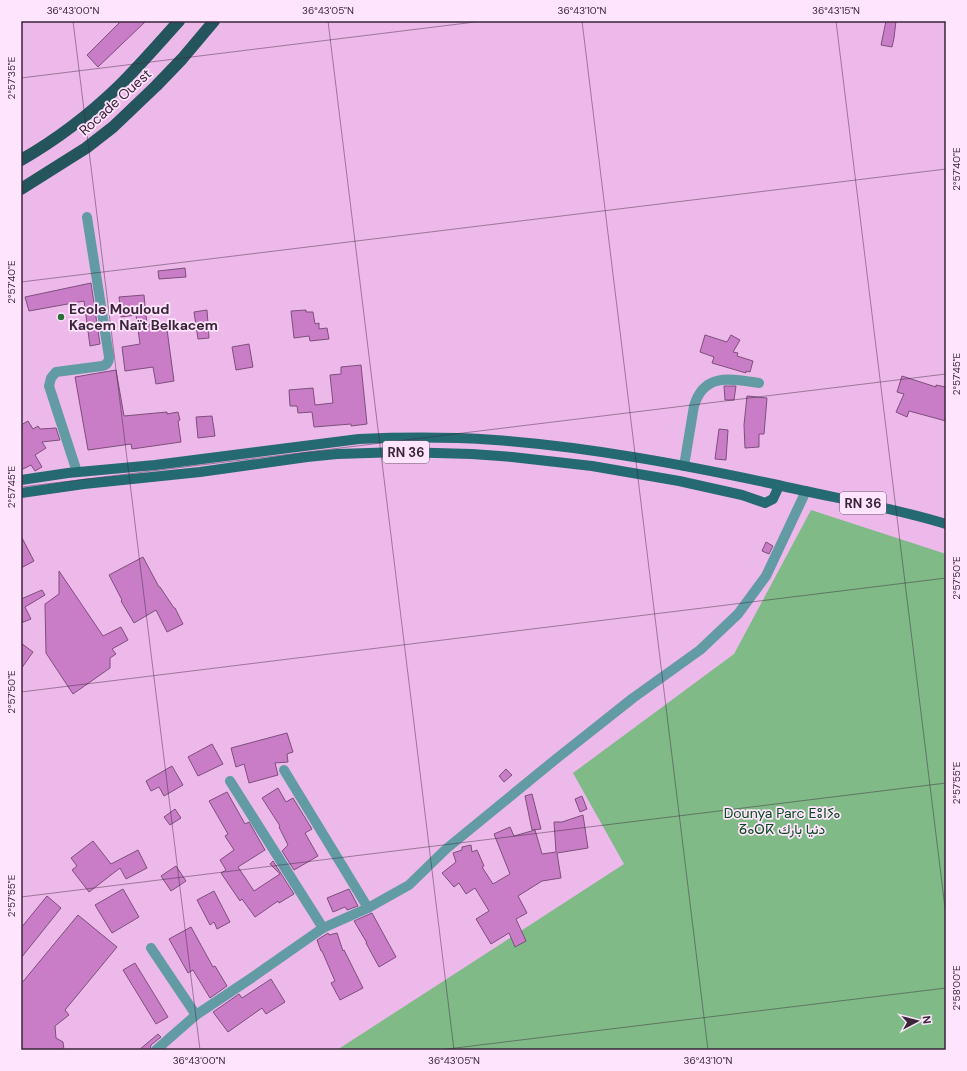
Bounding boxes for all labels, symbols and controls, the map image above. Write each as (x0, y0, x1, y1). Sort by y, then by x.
text: 36°43'00"N (47, 4, 99, 17)
text: 36°43'05"N (302, 4, 354, 17)
text: 36°43'10"N (558, 4, 607, 17)
text: 36°43'15"N (812, 4, 860, 17)
text: 2°57'35"E (5, 56, 18, 99)
street label: Rocade Ouest (75, 65, 155, 139)
text: 2°57'40"E (950, 147, 963, 191)
text: 2°57'40"E (5, 260, 18, 304)
place label: Ecole Mouloud Kacem Naït Belkacem (69, 300, 218, 334)
marker: Ecole Mouloud Kacem Naït Belkacem (56, 312, 66, 322)
text: 2°57'45"E (950, 352, 963, 395)
road number: RN 36 (383, 441, 429, 463)
text: 2°57'45"E (5, 465, 18, 508)
road number: RN 36 (840, 492, 886, 514)
text: 2°57'50"E (950, 556, 963, 600)
text: 2°57'50"E (5, 670, 18, 714)
text: 2°57'55"E (950, 761, 963, 804)
park label: Dounya Parc ⴹⵓⵏⵢⴰ ⵒⴰⵔⴽ دنيا بارك (724, 804, 841, 838)
text: 2°57'55"E (5, 874, 18, 917)
text: 2°58'00"E (950, 965, 963, 1011)
north arrow (897, 1001, 937, 1041)
text: N (919, 1015, 934, 1025)
text: 36°43'00"N (173, 1054, 225, 1067)
text: 36°43'05"N (428, 1054, 480, 1067)
text: 36°43'10"N (684, 1054, 733, 1067)

